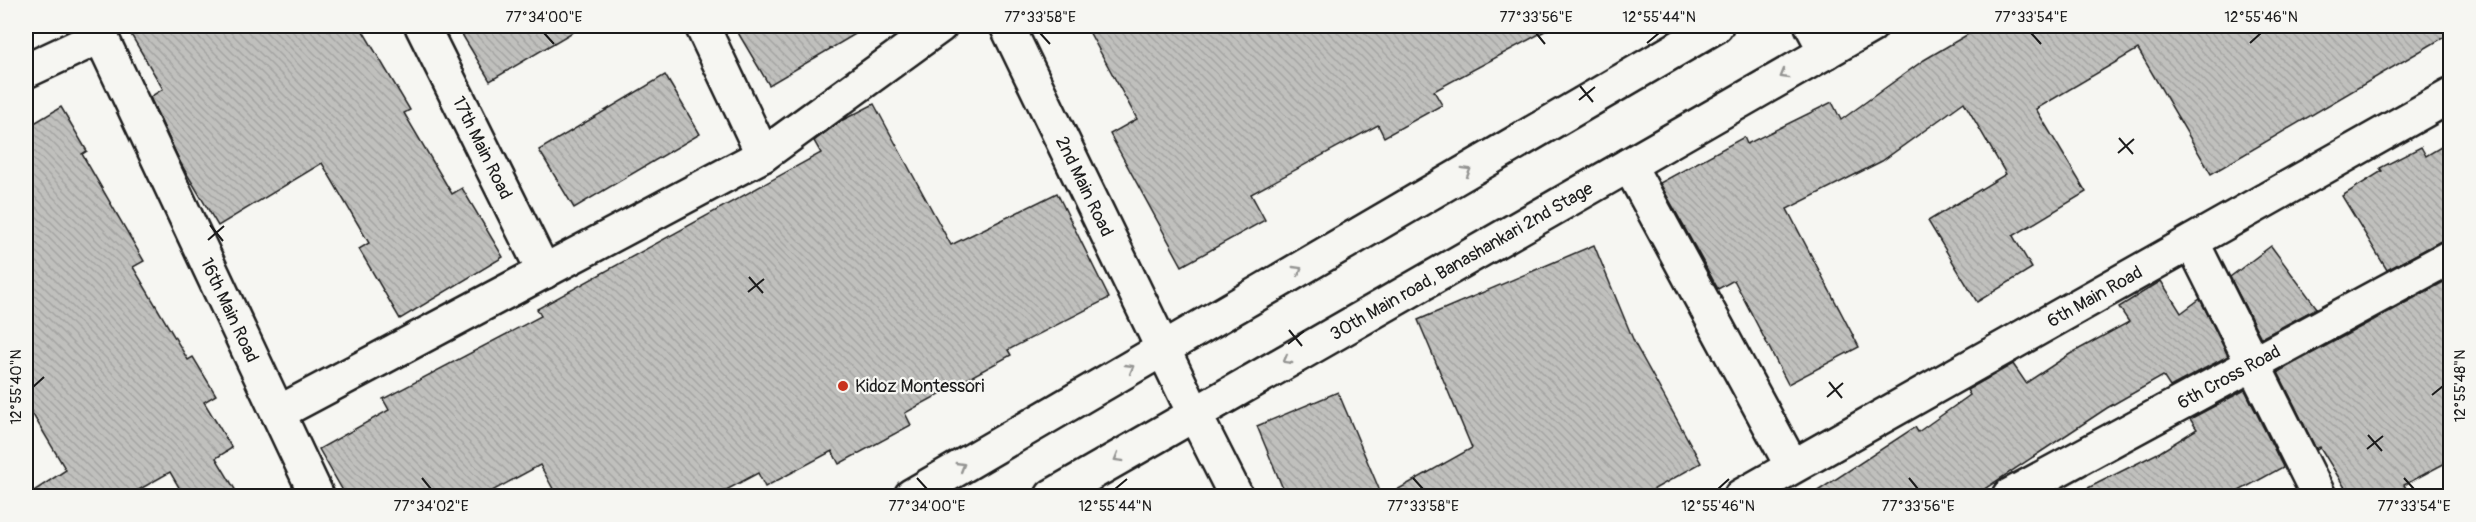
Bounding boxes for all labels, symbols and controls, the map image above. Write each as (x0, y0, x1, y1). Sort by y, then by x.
text: 77°34'00"E (506, 8, 583, 27)
text: 77°33'58"E (1004, 8, 1076, 27)
text: 77°33'56"E (1500, 8, 1573, 27)
text: 12°55'44"N (1622, 8, 1696, 27)
text: 77°33'54"E (1995, 8, 2068, 27)
text: 12°55'46"N (2224, 8, 2298, 27)
one-way arrow (1780, 68, 1790, 80)
street label: 17th Main Road (447, 93, 518, 203)
street label: 2nd Main Road (1050, 132, 1118, 240)
one-way arrow (1460, 167, 1471, 179)
street label: 30th Main road, Banashankari 2nd Stage (1326, 176, 1597, 346)
street label: 16th Main Road (195, 254, 264, 366)
street label: 6th Main Road (2043, 260, 2146, 333)
one-way arrow (1292, 265, 1302, 277)
street label: 6th Cross Road (2173, 340, 2285, 414)
text: 12°55'40"N (7, 349, 26, 425)
text: 12°55'48"N (2451, 350, 2470, 422)
one-way arrow (1283, 353, 1293, 364)
one-way arrow (1124, 364, 1134, 375)
place label: Kidoz Montessori (855, 375, 984, 398)
marker: Kidoz Montessori (836, 379, 850, 393)
one-way arrow (1114, 450, 1124, 462)
one-way arrow (955, 462, 965, 474)
text: 77°34'02"E (393, 497, 469, 516)
text: 77°34'00"E (889, 497, 966, 516)
text: 12°55'44"N (1078, 497, 1152, 516)
text: 77°33'58"E (1387, 497, 1459, 516)
text: 12°55'46"N (1681, 497, 1755, 516)
text: 77°33'56"E (1882, 497, 1955, 516)
text: 77°33'54"E (2378, 497, 2451, 516)

